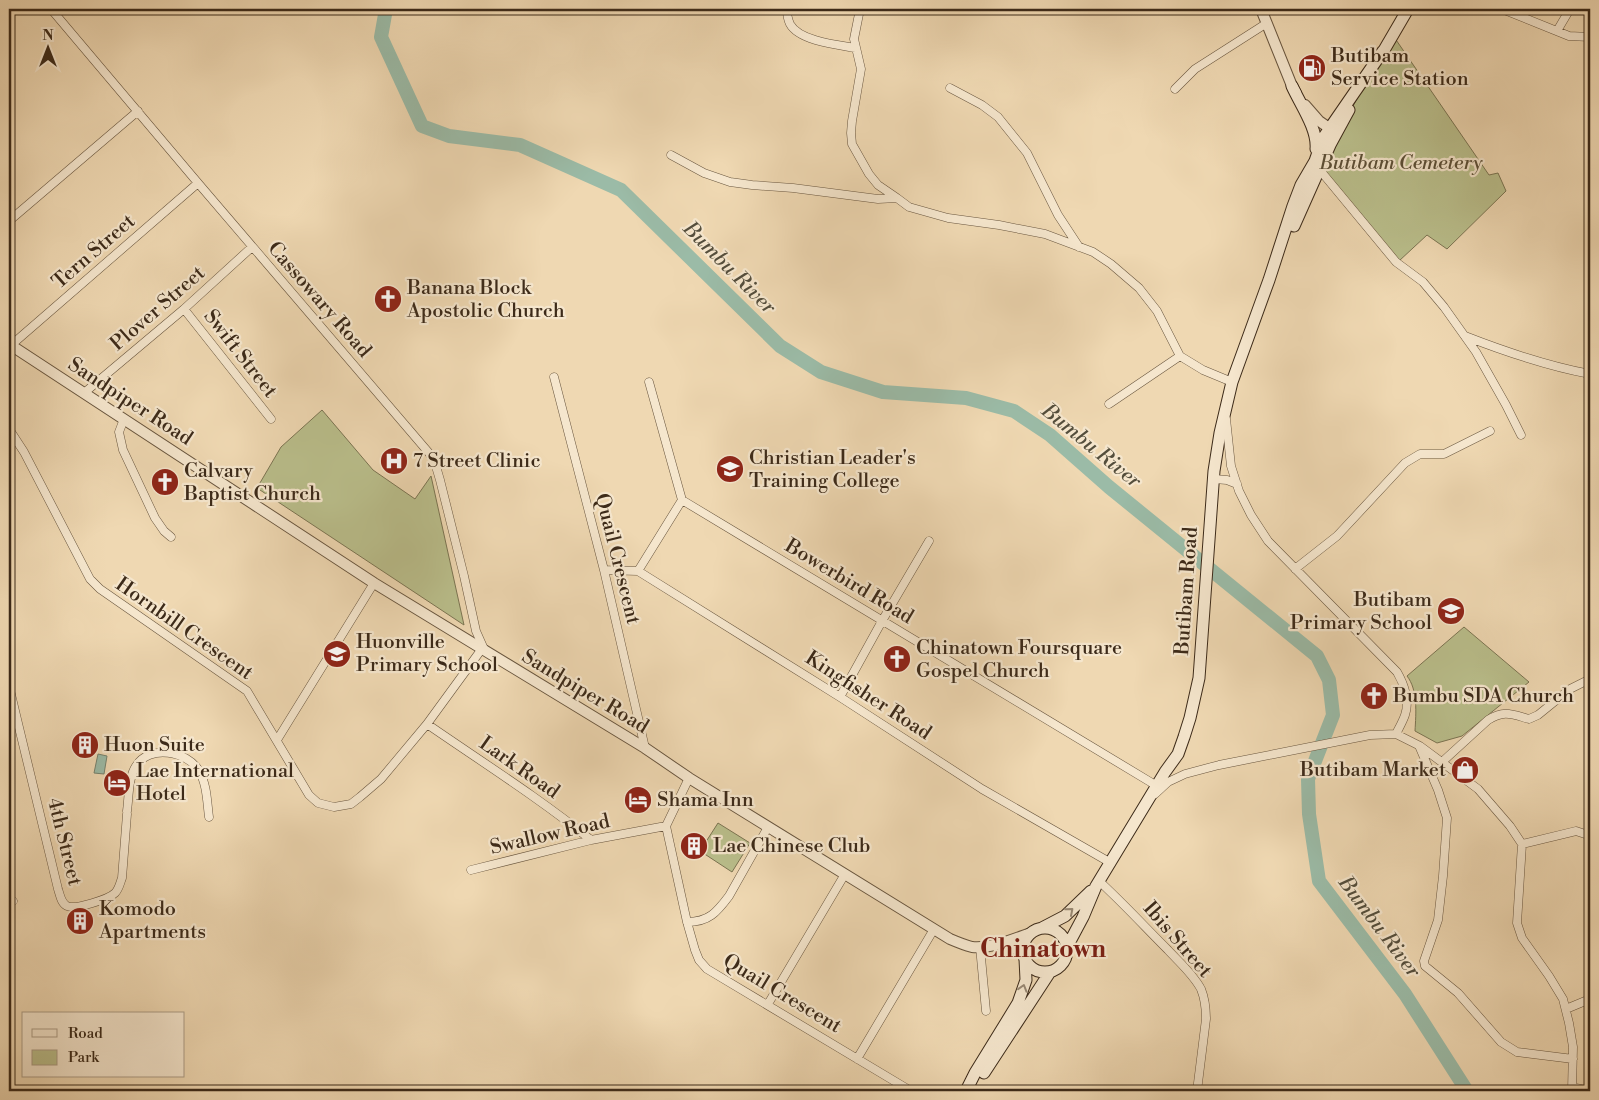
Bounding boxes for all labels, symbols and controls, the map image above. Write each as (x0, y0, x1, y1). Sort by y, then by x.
north arrow (22, 22, 72, 72)
text: N (42, 27, 54, 45)
place label: Butibam Service Station (1330, 44, 1469, 92)
fuel station icon: Butibam Service Station (1297, 53, 1327, 83)
park label: Butibam Cemetery (1318, 151, 1483, 176)
street label: Tern Street (47, 209, 141, 295)
water label: Bumbu River (676, 215, 782, 321)
street label: Cassowary Road (262, 237, 377, 364)
street label: Plover Street (106, 261, 210, 357)
place label: Banana Block Apostolic Church (406, 276, 565, 324)
church icon: Banana Block Apostolic Church (373, 284, 403, 314)
street label: Swift Street (198, 305, 282, 403)
street label: Sandpiper Road (63, 352, 198, 452)
water label: Bumbu River (1035, 397, 1147, 495)
hospital icon: 7 Street Clinic (379, 446, 409, 476)
place label: Christian Leader's Training College (749, 446, 916, 494)
place label: 7 Street Clinic (413, 449, 541, 474)
school or university icon: Christian Leader's Training College (715, 454, 745, 484)
place label: Calvary Baptist Church (183, 459, 321, 507)
church icon: Calvary Baptist Church (150, 467, 180, 497)
street label: Quail Crescent (589, 491, 645, 627)
street label: Butibam Road (1170, 525, 1204, 657)
street label: Bowerbird Road (779, 533, 918, 631)
street label: Hornbill Crescent (110, 572, 258, 686)
place label: Butibam Primary School (1290, 588, 1432, 636)
school or university icon: Butibam Primary School (1436, 596, 1466, 626)
place label: Huonville Primary School (356, 630, 498, 678)
place label: Chinatown Foursquare Gospel Church (916, 636, 1122, 684)
school or university icon: Huonville Primary School (322, 639, 352, 669)
street label: Sandpiper Road (517, 644, 654, 740)
church icon: Chinatown Foursquare Gospel Church (882, 644, 912, 674)
street label: Kingfisher Road (800, 646, 936, 746)
church icon: Bumbu SDA Church (1359, 681, 1389, 711)
place label: Bumbu SDA Church (1392, 684, 1574, 709)
building icon: Huon Suite (70, 730, 100, 760)
street label: Lark Road (474, 731, 565, 805)
place label: Huon Suite (104, 733, 205, 758)
shop icon: Butibam Market (1450, 755, 1480, 785)
place label: Butibam Market (1299, 758, 1446, 783)
place label: Lae International Hotel (136, 759, 294, 807)
hotel icon: Lae International Hotel (102, 768, 132, 798)
hotel icon: Shama Inn (623, 785, 653, 815)
place label: Shama Inn (657, 788, 754, 813)
street label: 4th Street (41, 796, 87, 888)
street label: Swallow Road (488, 809, 613, 861)
building icon: Lae Chinese Club (679, 831, 709, 861)
place label: Lae Chinese Club (713, 834, 870, 859)
water label: Bumbu River (1332, 870, 1426, 984)
place label: Komodo Apartments (98, 897, 206, 945)
street label: Ibis Street (1137, 897, 1217, 983)
building icon: Komodo Apartments (65, 906, 95, 936)
one-way arrow (1065, 907, 1074, 916)
district label: Chinatown (980, 934, 1107, 965)
street label: Quail Crescent (718, 949, 846, 1039)
one-way arrow (1018, 984, 1028, 992)
legend (22, 1012, 185, 1078)
text: Road (68, 1024, 103, 1043)
text: Park (68, 1048, 100, 1067)

